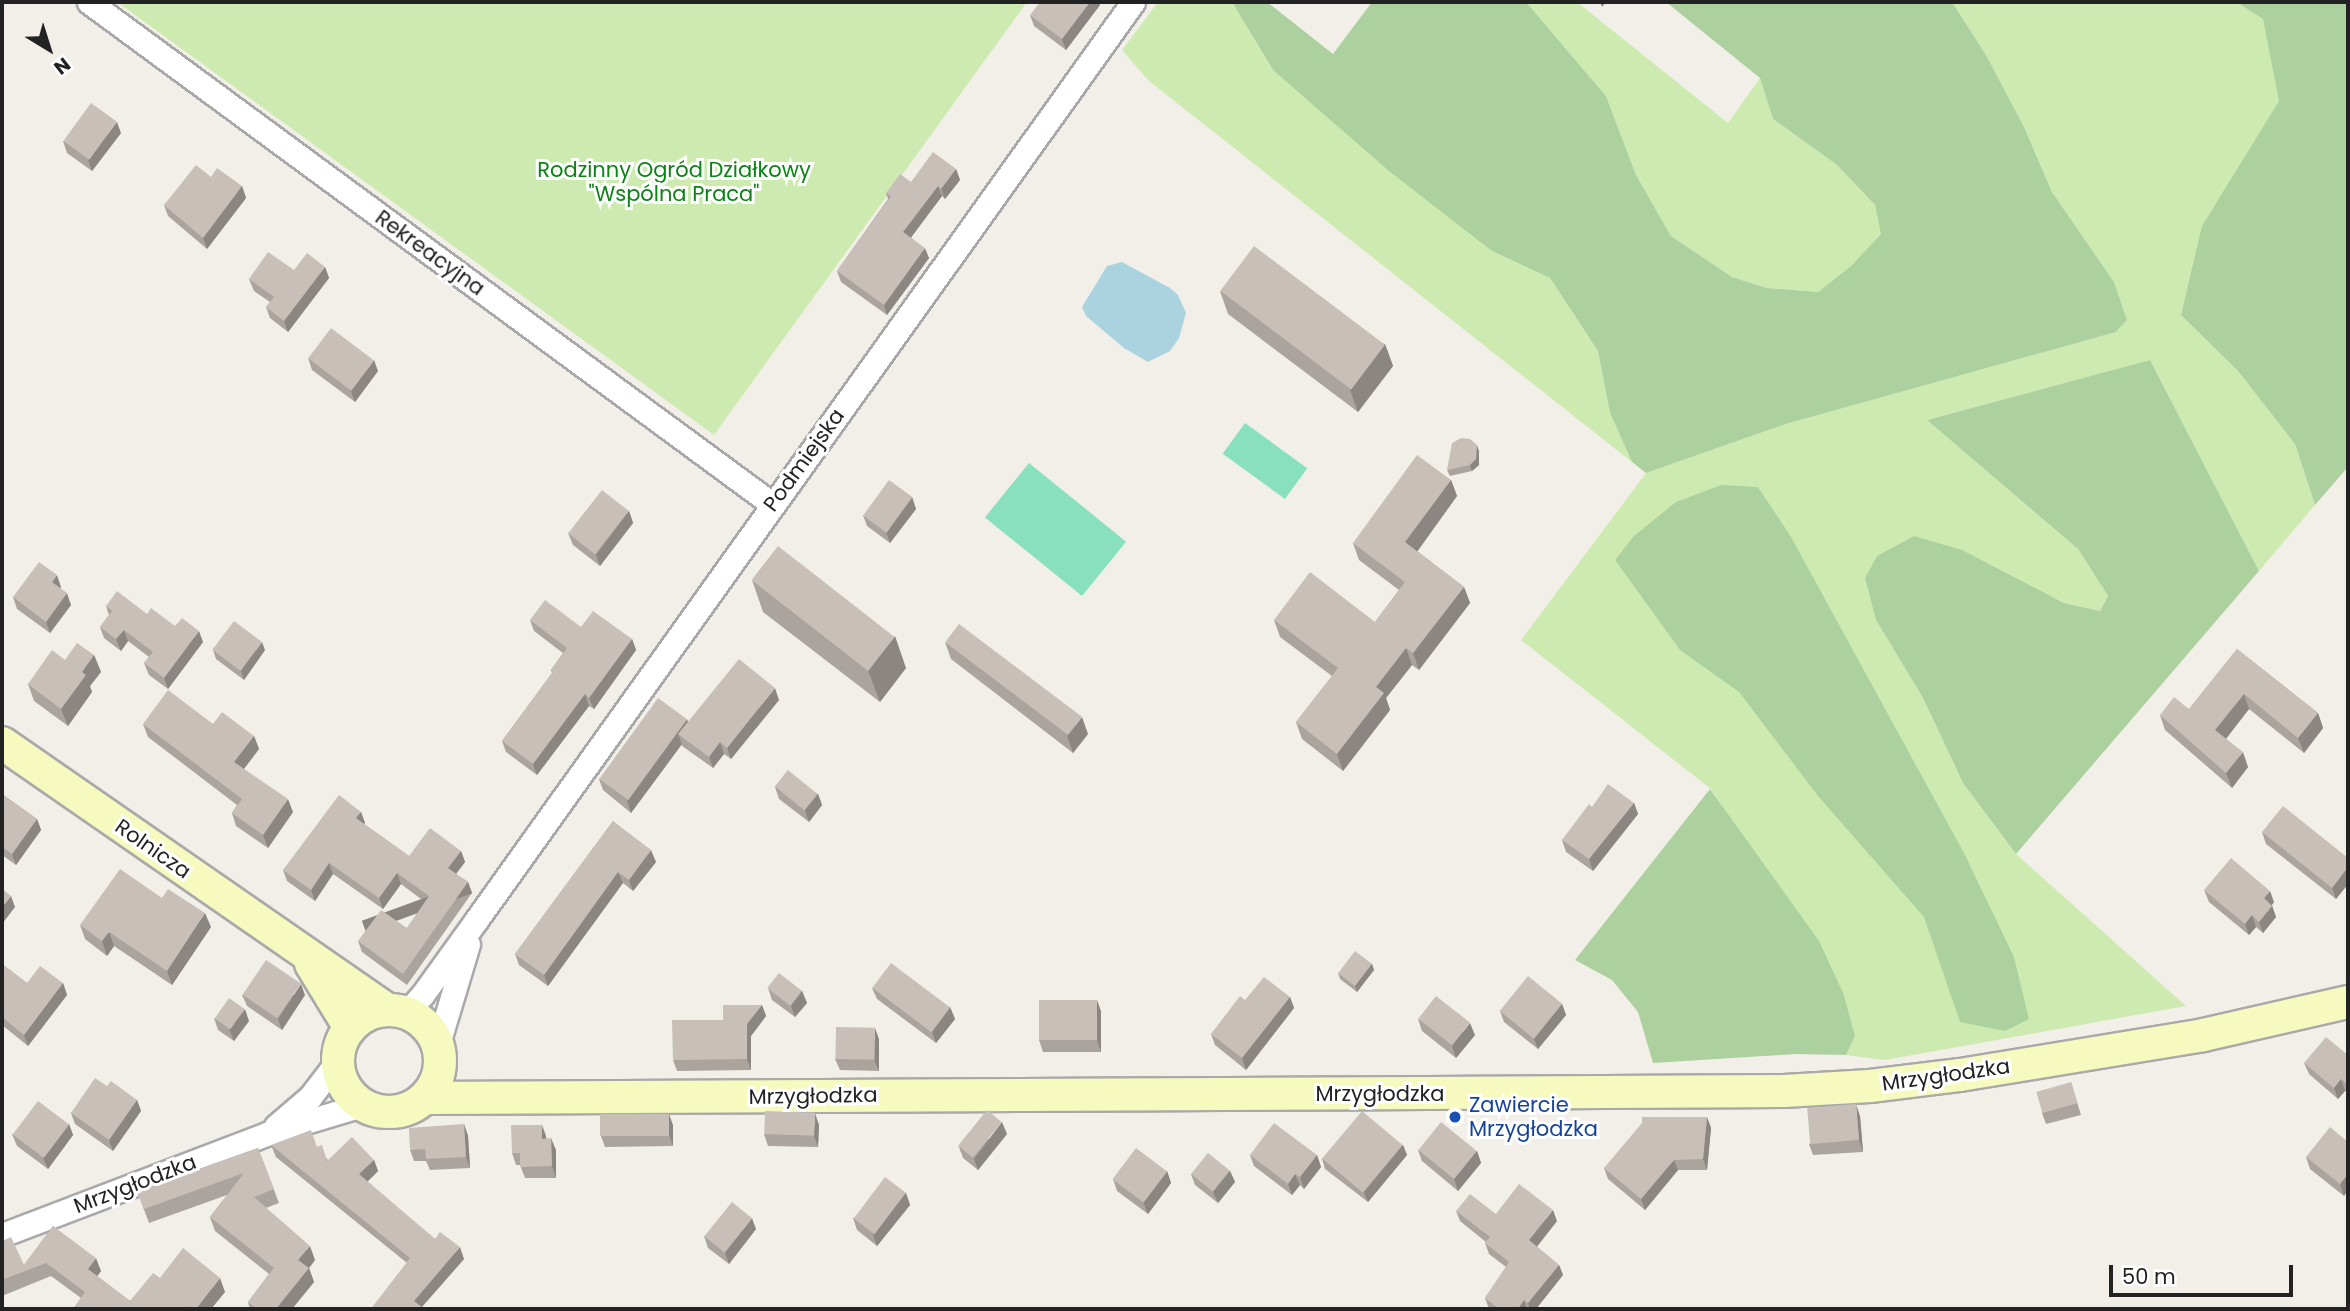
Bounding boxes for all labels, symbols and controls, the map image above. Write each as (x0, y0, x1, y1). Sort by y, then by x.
north arrow (14, 14, 84, 84)
text: N (48, 51, 76, 81)
park label: Rodzinny Ogród Działkowy "Wspólna Praca" (537, 157, 811, 207)
street label: Rekreacyjna (370, 205, 490, 301)
street label: Podmiejska (758, 404, 850, 516)
street label: Rolnicza (110, 814, 196, 884)
street label: Mrzygłodzka (1880, 1054, 2012, 1096)
street label: Mrzygłodzka (1316, 1081, 1444, 1107)
street label: Mrzygłodzka (748, 1082, 878, 1110)
place label: Zawiercie Mrzygłodzka (1469, 1092, 1598, 1142)
marker: Zawiercie Mrzygłodzka (1447, 1109, 1463, 1125)
street label: Mrzygłodzka (70, 1149, 200, 1219)
scale bar (2112, 1252, 2296, 1296)
text: 50 m (2122, 1262, 2176, 1291)

